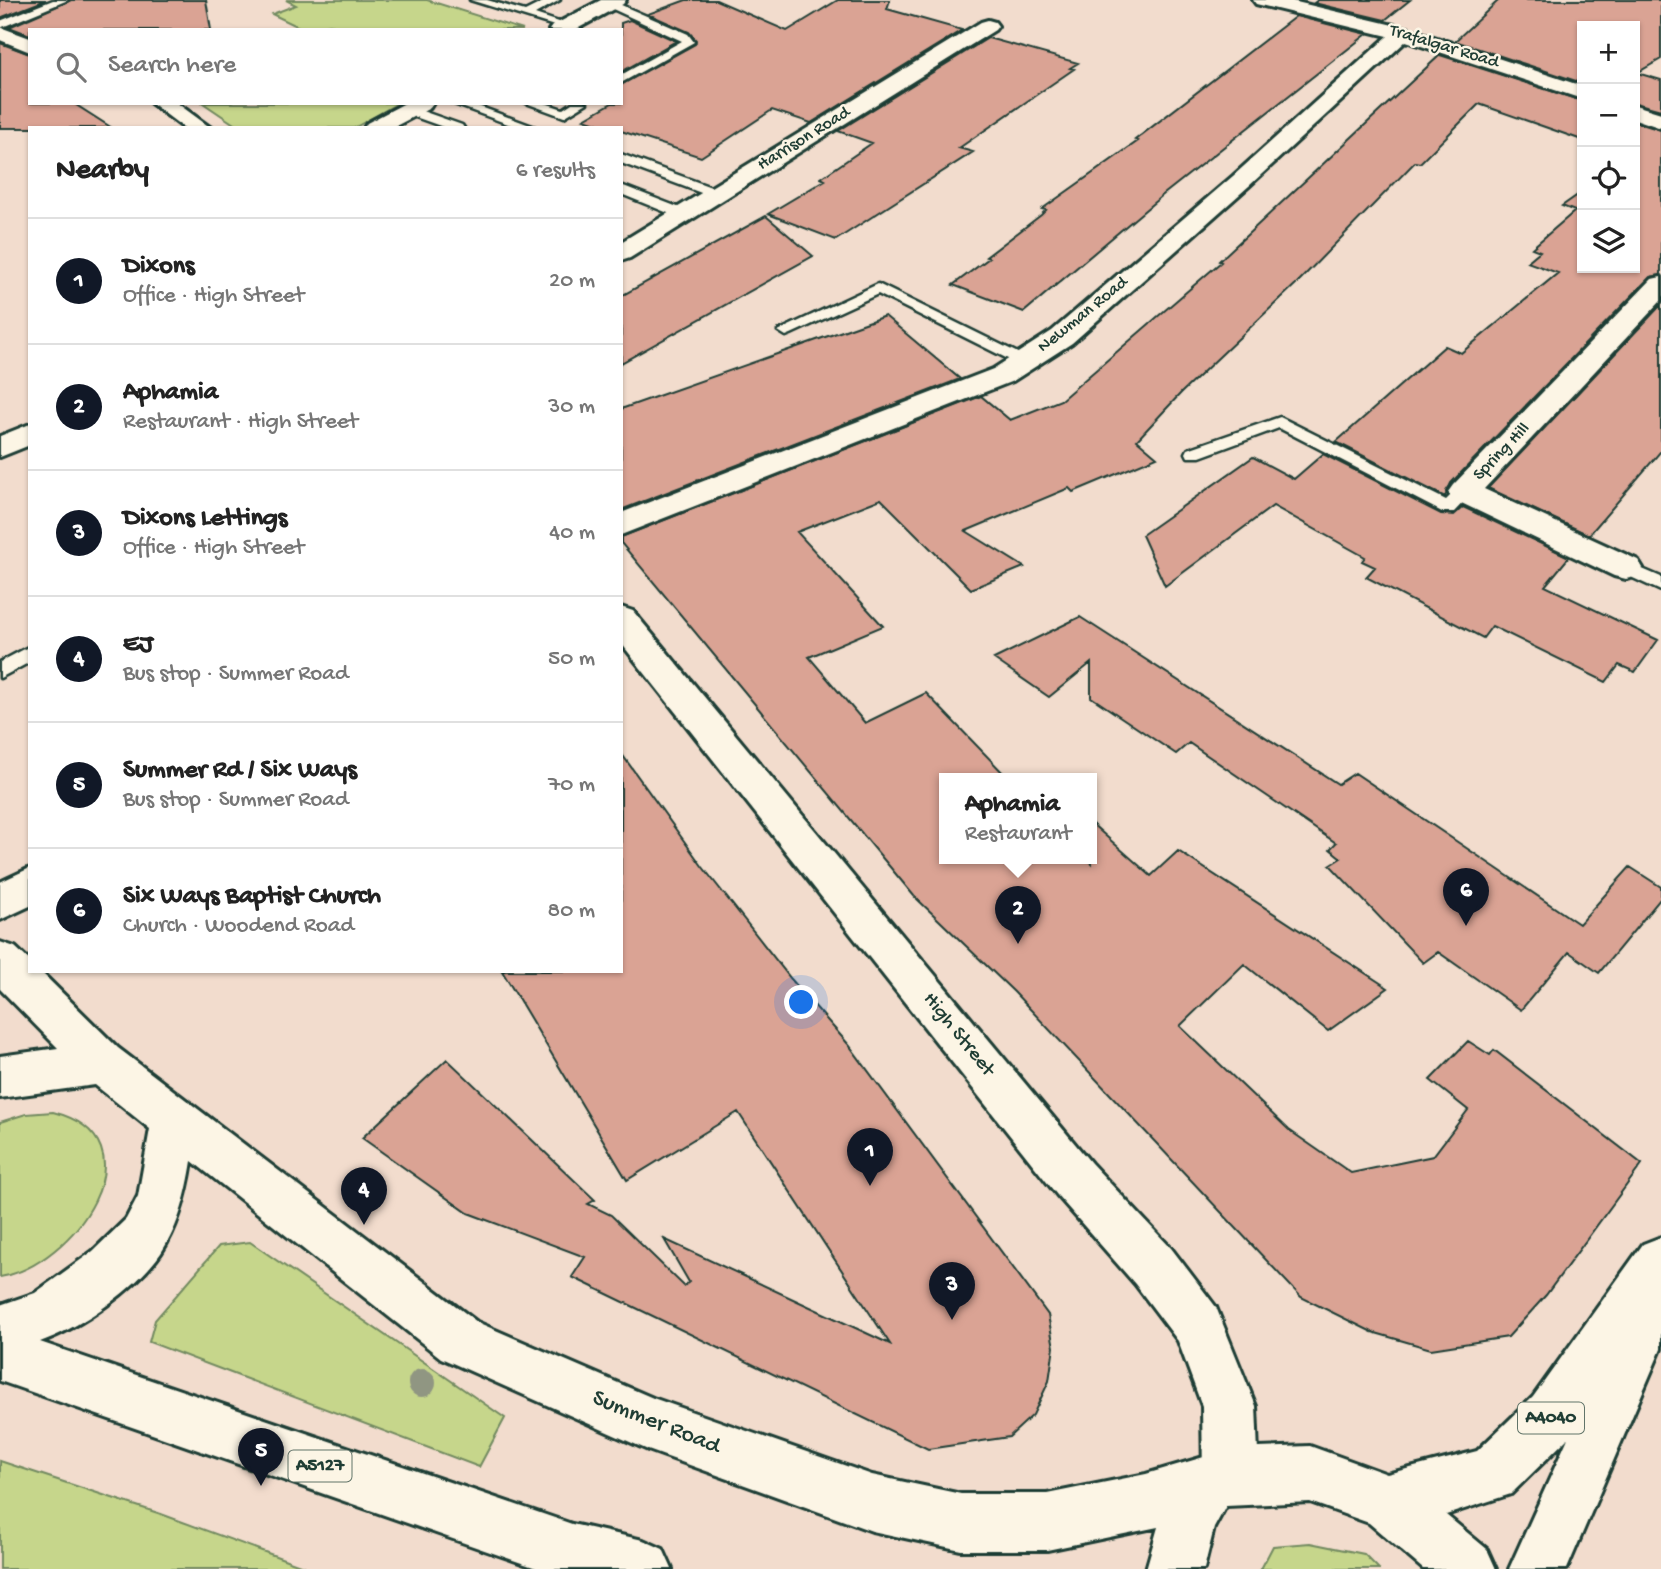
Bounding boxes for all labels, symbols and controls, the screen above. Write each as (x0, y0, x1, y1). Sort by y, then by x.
street label: Trafalgar Road (1386, 20, 1502, 74)
map controls (1577, 21, 1640, 273)
button: + (1577, 21, 1640, 84)
search box (28, 28, 623, 105)
icon: search (52, 48, 90, 86)
text: Search here (108, 51, 236, 82)
button: − (1577, 84, 1640, 147)
street label: Harrison Road (754, 102, 855, 176)
button: locate (1577, 147, 1640, 210)
text: Nearby (56, 154, 149, 189)
text: 6 results (516, 158, 595, 185)
button: layers (1577, 210, 1640, 273)
text: Dixons (123, 252, 195, 283)
text: 1 (74, 268, 84, 295)
text: 20 m (549, 268, 595, 295)
street label: Newman Road (1034, 271, 1133, 358)
text: Office · High Street (123, 283, 304, 310)
text: Aphamia (123, 378, 218, 409)
text: 2 (73, 394, 85, 421)
text: 30 m (548, 394, 595, 421)
text: Restaurant · High Street (123, 409, 358, 436)
street label: Spring Hill (1469, 419, 1535, 485)
text: Dixons Lettings (123, 504, 287, 535)
text: 3 (73, 520, 85, 547)
text: 40 m (549, 520, 595, 547)
text: Office · High Street (123, 535, 304, 562)
text: EJ (123, 630, 153, 661)
text: 4 (74, 646, 84, 673)
text: 50 m (548, 646, 595, 673)
text: Bus stop · Summer Road (123, 661, 349, 688)
text: Summer Rd / Six Ways (123, 756, 357, 787)
text: 5 (73, 772, 85, 799)
text: 70 m (548, 772, 595, 799)
popup (939, 773, 1097, 864)
text: Bus stop · Summer Road (123, 787, 349, 814)
text: Aphamia (965, 790, 1060, 821)
text: Restaurant (965, 821, 1071, 848)
pin: 6 (1443, 868, 1489, 926)
text: Six Ways Baptist Church (123, 882, 381, 913)
pin: 2 (995, 886, 1041, 944)
text: 6 (73, 898, 85, 925)
text: 80 m (548, 898, 595, 925)
text: Church · Woodend Road (123, 913, 354, 940)
your location (784, 985, 818, 1019)
street label: High Street (917, 988, 1001, 1084)
pin: 1 (847, 1128, 893, 1186)
pin: 4 (341, 1167, 387, 1225)
pin: 3 (929, 1262, 975, 1320)
street label: Summer Road (588, 1384, 726, 1463)
road number: A4040 (1518, 1402, 1584, 1434)
pin: 5 (238, 1428, 284, 1486)
road number: A5127 (288, 1450, 352, 1482)

